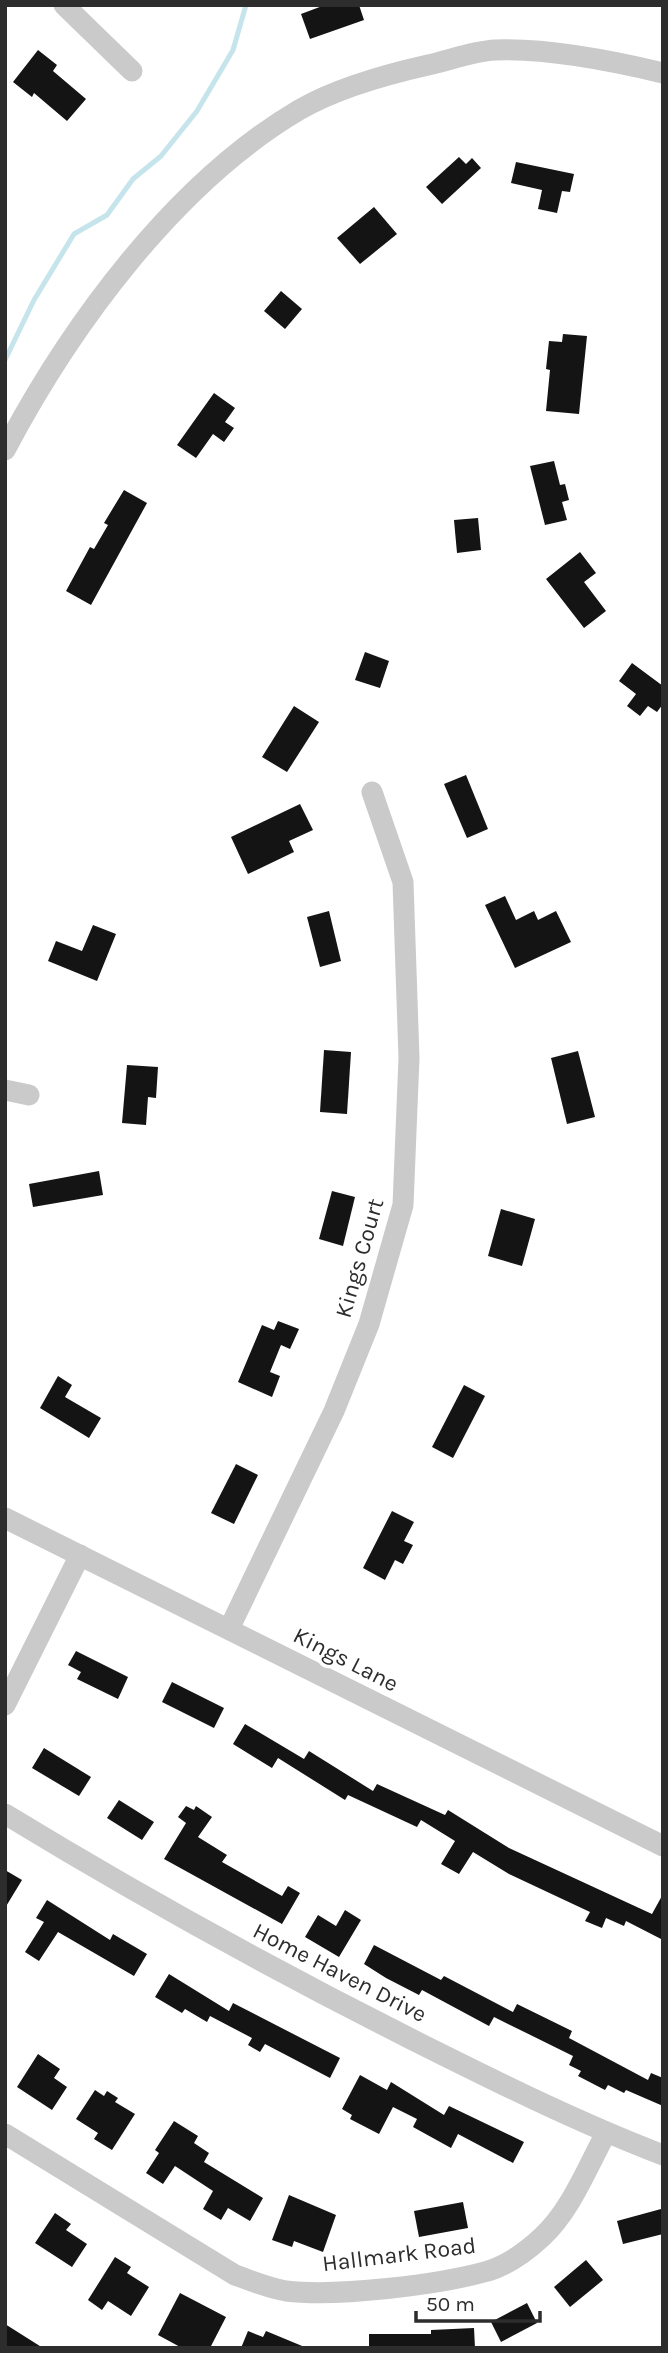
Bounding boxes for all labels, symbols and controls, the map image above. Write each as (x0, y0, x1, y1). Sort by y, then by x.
street label: Kings Court (330, 1195, 389, 1321)
street label: Kings Lane (289, 1621, 403, 1697)
street label: Home Haven Drive (248, 1917, 431, 2028)
street label: Hallmark Road (321, 2232, 478, 2277)
scale bar (416, 2280, 540, 2324)
text: 50 m (426, 2292, 475, 2316)

